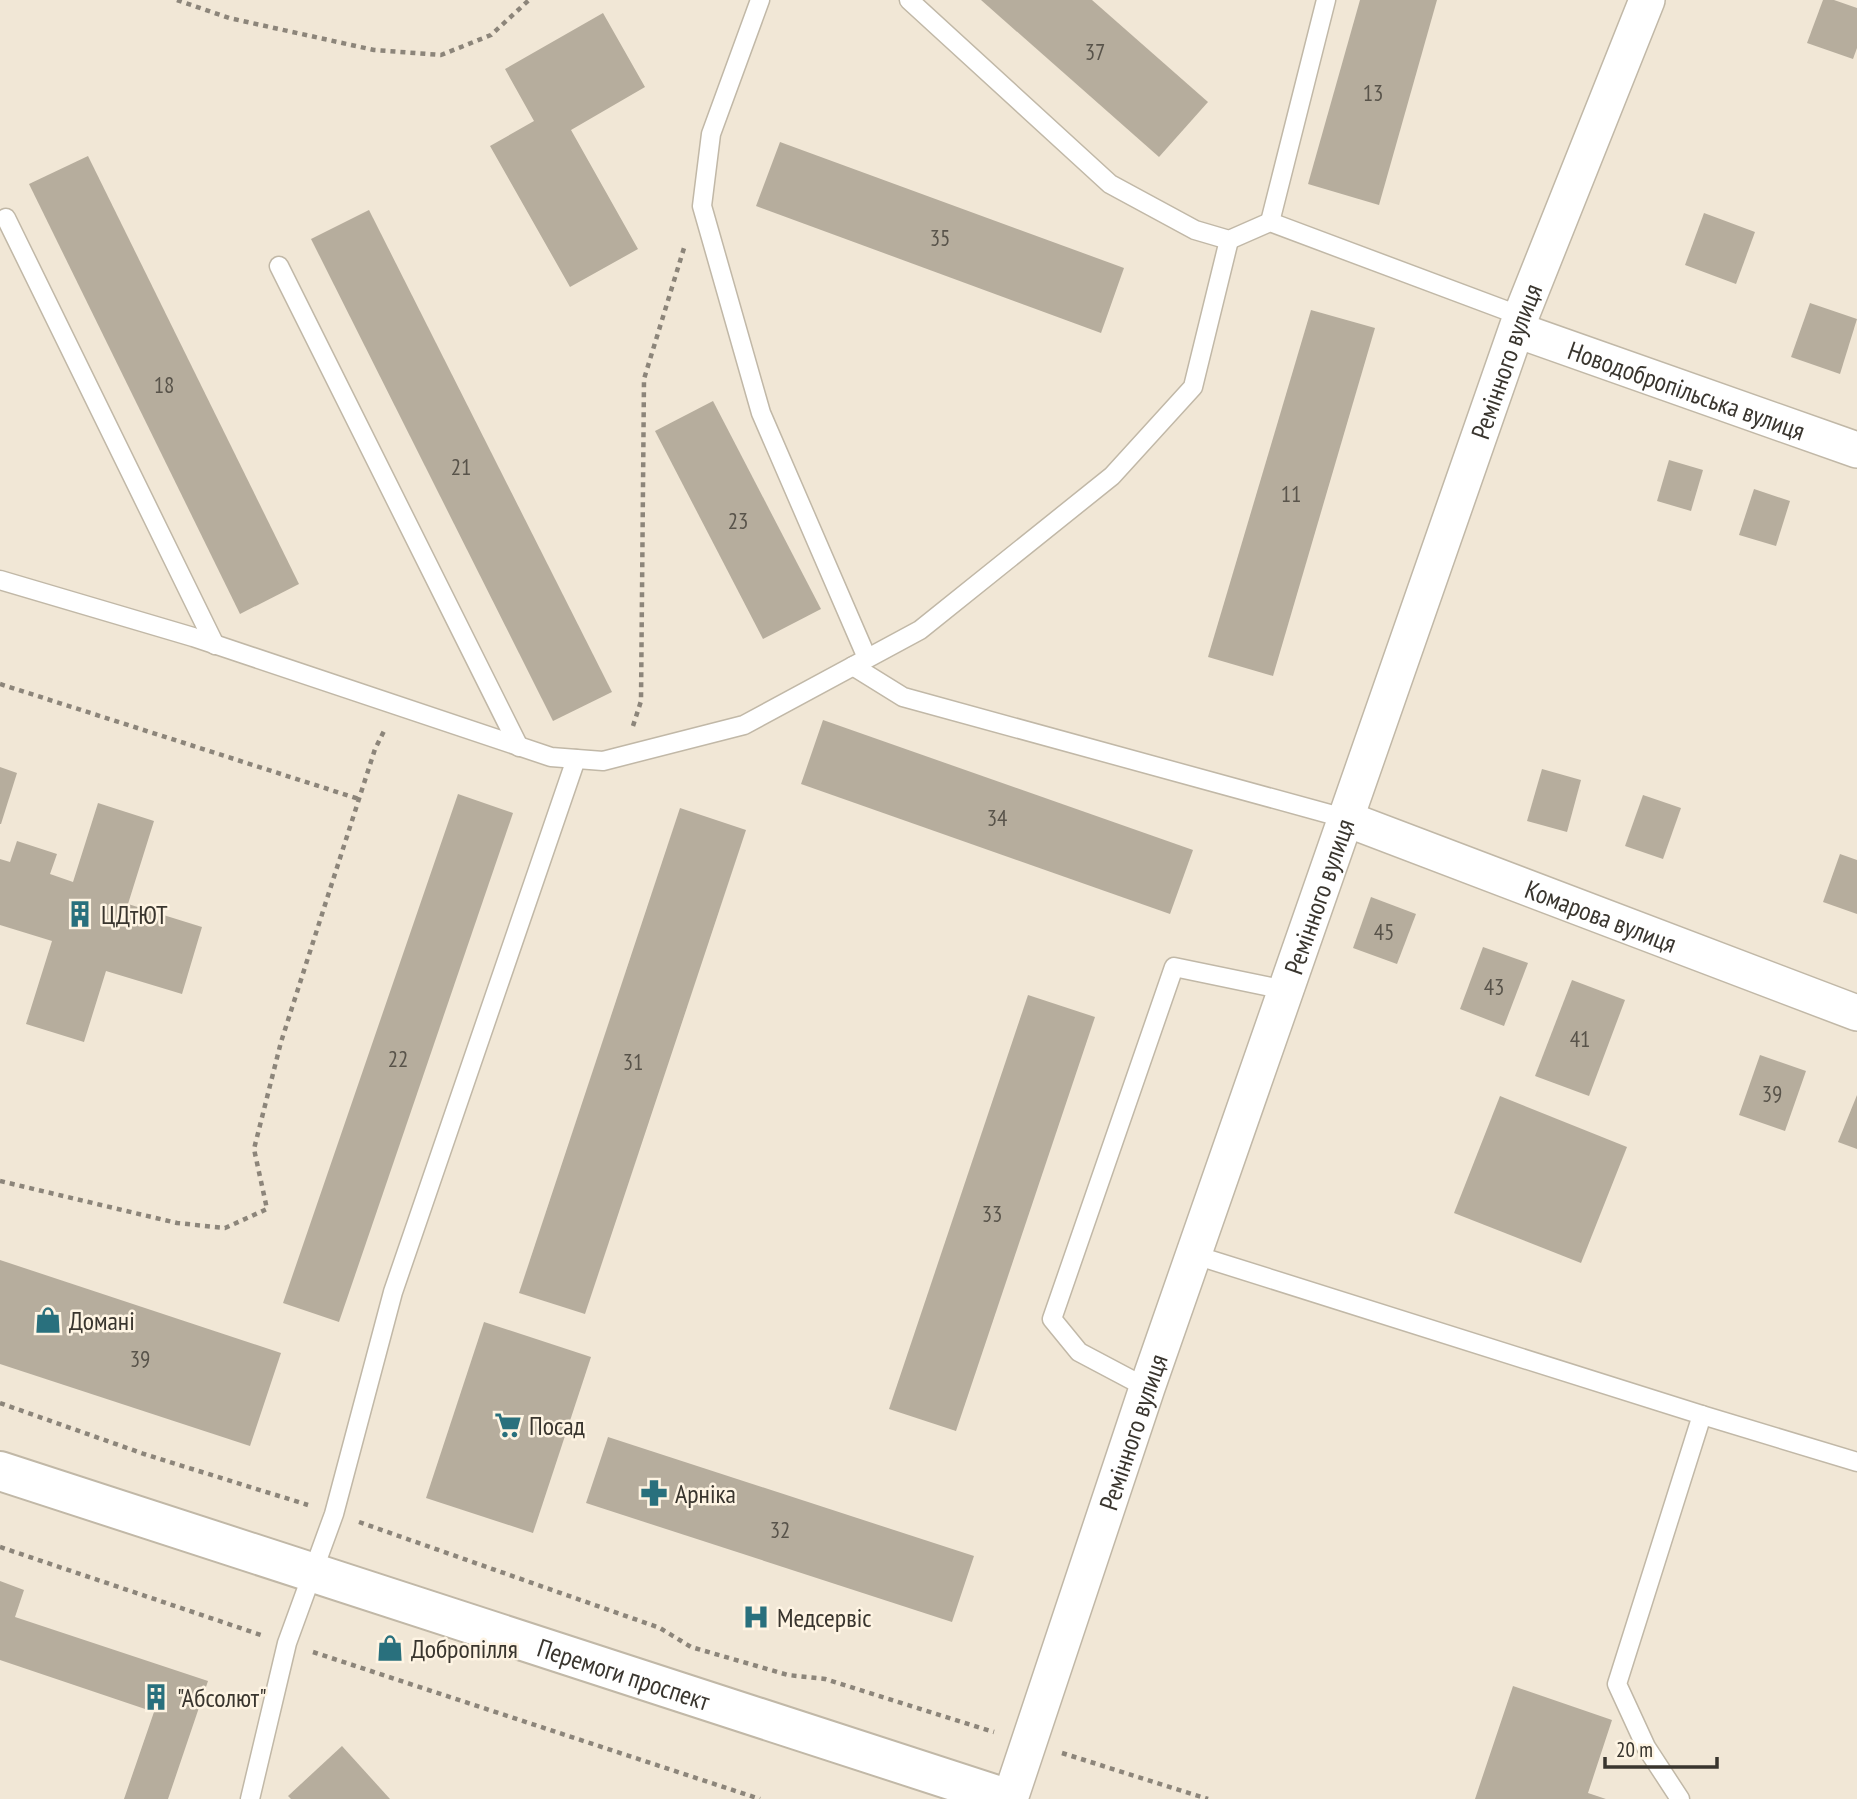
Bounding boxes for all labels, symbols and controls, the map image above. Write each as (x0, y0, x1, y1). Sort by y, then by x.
house number: 37 (1085, 37, 1105, 66)
house number: 13 (1363, 78, 1383, 107)
house number: 35 (930, 223, 950, 252)
street label: Ремінного вулиця (1463, 279, 1549, 443)
street label: Новодобропільська вулиця (1564, 333, 1810, 447)
house number: 18 (154, 370, 174, 399)
house number: 21 (451, 452, 471, 481)
house number: 11 (1281, 479, 1301, 508)
house number: 23 (728, 506, 748, 535)
house number: 34 (987, 803, 1007, 832)
street label: Ремінного вулиця (1276, 814, 1361, 978)
street label: Комарова вулиця (1521, 872, 1681, 959)
place label: ЦДтЮТ (101, 898, 168, 931)
building icon: ЦДтЮТ (65, 899, 95, 929)
house number: 45 (1374, 917, 1394, 946)
house number: 43 (1484, 972, 1504, 1001)
house number: 41 (1570, 1024, 1590, 1053)
house number: 22 (388, 1044, 408, 1073)
house number: 31 (623, 1047, 643, 1076)
house number: 39 (1762, 1079, 1782, 1108)
house number: 33 (982, 1199, 1002, 1228)
place label: Домані (69, 1304, 135, 1337)
shop icon: Домані (33, 1305, 63, 1335)
house number: 39 (130, 1344, 150, 1373)
street label: Ремінного вулиця (1091, 1350, 1174, 1514)
place label: Посад (529, 1409, 585, 1442)
supermarket icon: Посад (493, 1410, 523, 1440)
place label: Арніка (675, 1477, 736, 1510)
pharmacy icon: Арніка (639, 1478, 669, 1508)
house number: 32 (770, 1515, 790, 1544)
place label: Медсервіс (777, 1601, 872, 1634)
hospital icon: Медсервіс (741, 1602, 771, 1632)
street label: Перемоги проспект (534, 1630, 715, 1717)
place label: Добропілля (411, 1632, 518, 1665)
shop icon: Добропілля (375, 1633, 405, 1663)
place label: "Абсолют" (177, 1681, 267, 1714)
building icon: "Абсолют" (141, 1682, 171, 1712)
scale bar (1605, 1726, 1717, 1770)
text: 20 m (1616, 1736, 1653, 1763)

